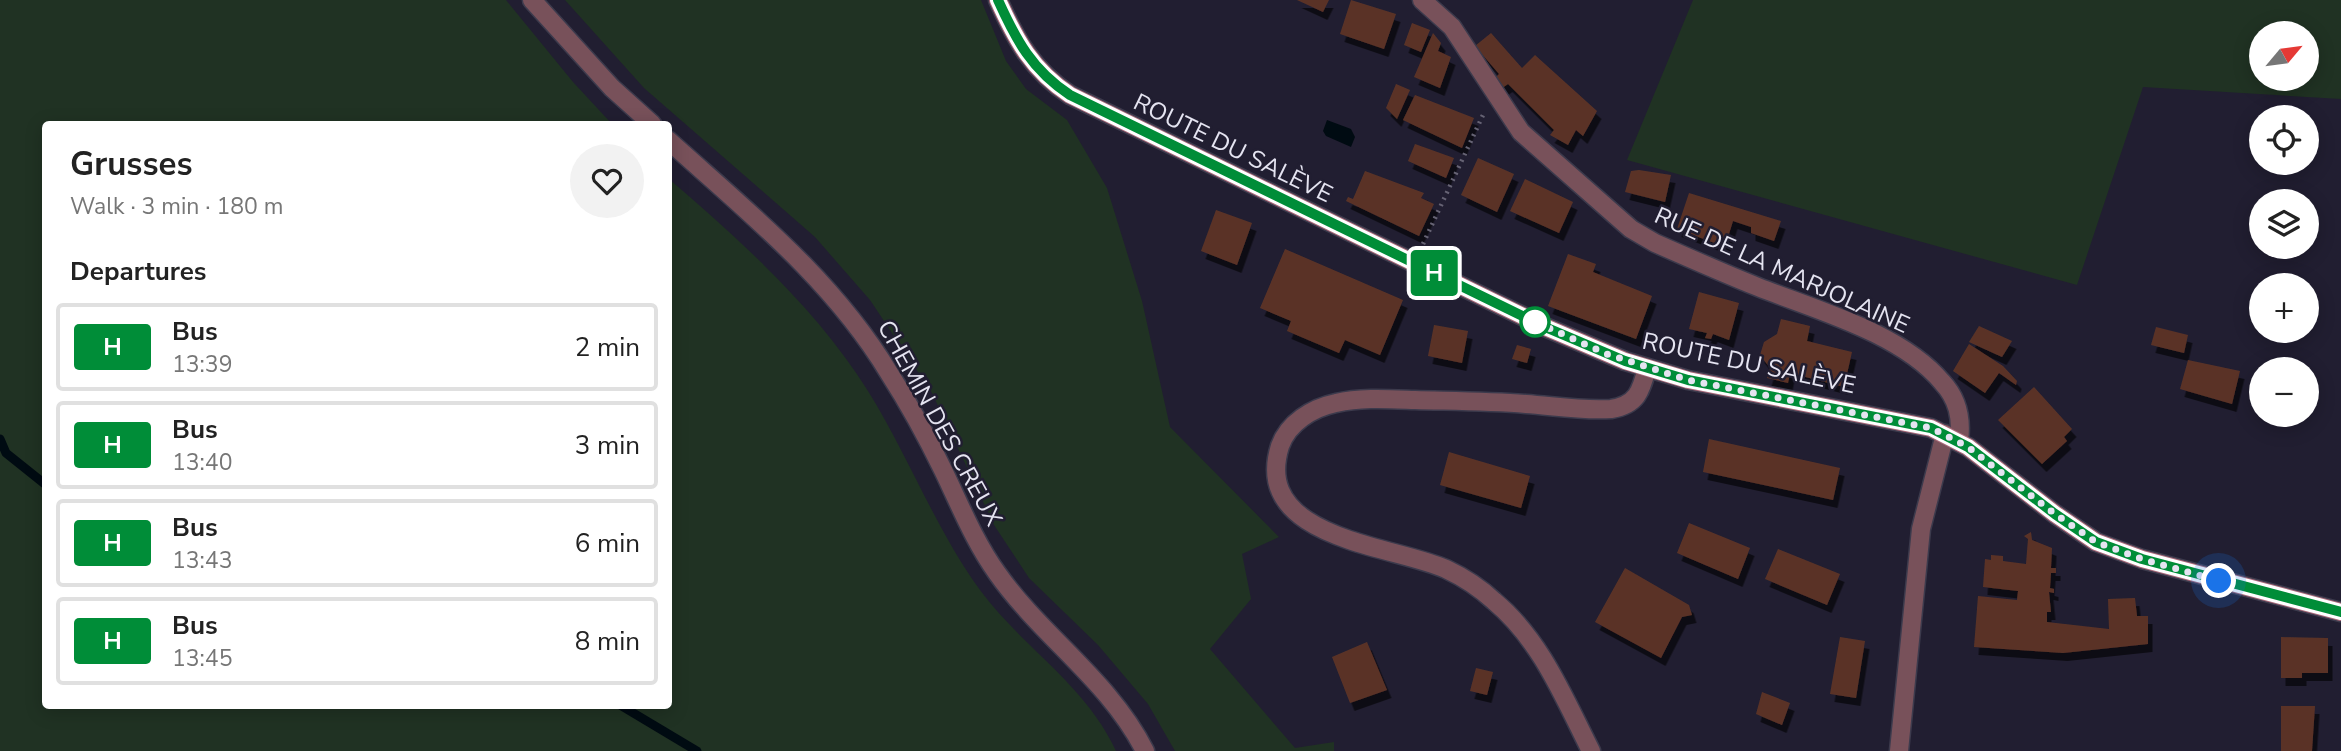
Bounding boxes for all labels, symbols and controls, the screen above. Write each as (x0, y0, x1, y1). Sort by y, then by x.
north arrow (2249, 21, 2319, 91)
map controls (2249, 21, 2319, 427)
street label: ROUTE DU SALÈVE (1128, 86, 1338, 210)
button: locate (2249, 105, 2319, 175)
text: Grusses (70, 142, 193, 187)
button: heart (570, 144, 644, 218)
button: layers (2249, 189, 2319, 259)
text: Walk · 3 min · 180 m (70, 191, 283, 222)
street label: RUE DE LA MARJOLAINE (1649, 199, 1915, 341)
line badge: H (1411, 250, 1457, 296)
text: Departures (70, 254, 206, 289)
text: H (1425, 257, 1443, 289)
button: + (2249, 273, 2319, 343)
unlabelled marker (1520, 307, 1550, 337)
text: Bus (172, 314, 218, 349)
street label: CHEMIN DES CREUX (870, 314, 1010, 532)
street label: ROUTE DU SALÈVE (1639, 325, 1859, 401)
text: 2 min (575, 330, 640, 365)
text: H (103, 331, 122, 363)
text: 13:39 (172, 349, 232, 380)
button: − (2249, 357, 2319, 427)
text: Bus (172, 412, 218, 447)
text: 3 min (575, 428, 640, 463)
text: H (103, 429, 122, 461)
text: 13:40 (172, 447, 232, 478)
text: Bus (172, 510, 218, 545)
text: 6 min (575, 526, 640, 561)
text: H (103, 527, 122, 559)
text: 13:43 (172, 545, 232, 576)
your location (2201, 563, 2236, 598)
text: Bus (172, 608, 218, 643)
text: 8 min (575, 624, 640, 659)
text: H (103, 625, 122, 657)
text: 13:45 (172, 643, 232, 674)

